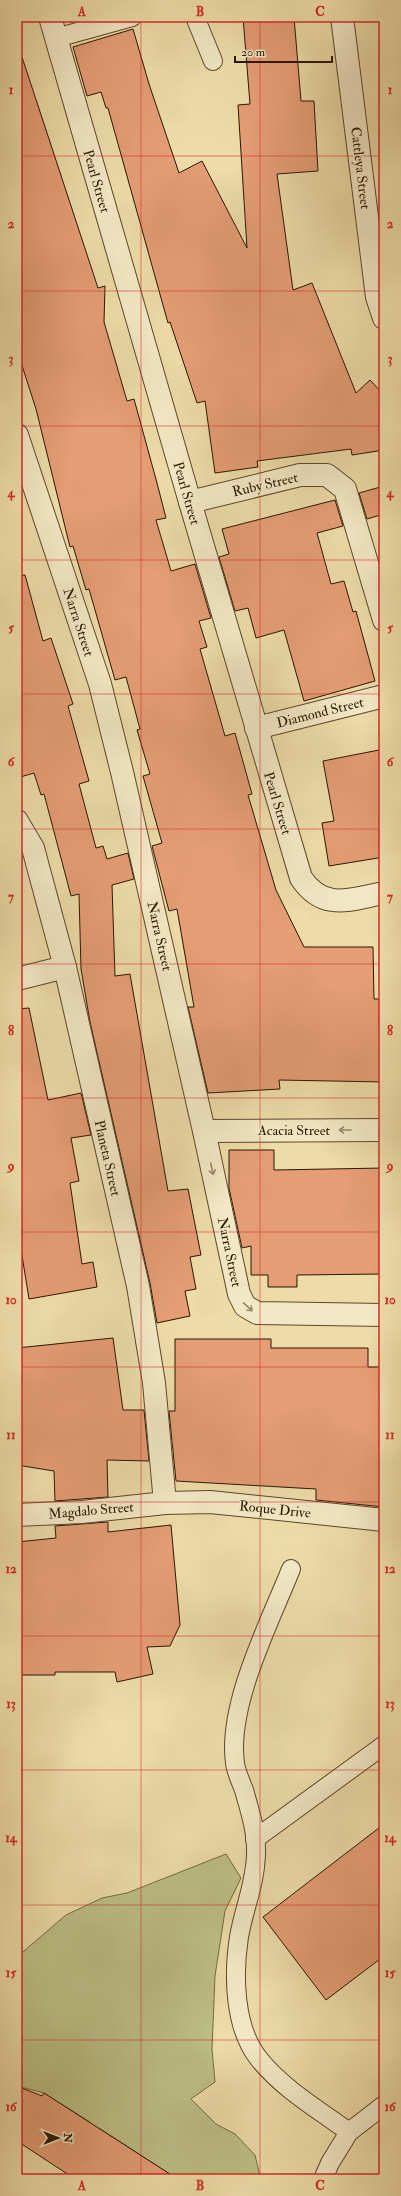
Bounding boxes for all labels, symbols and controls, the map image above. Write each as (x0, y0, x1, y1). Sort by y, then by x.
text: A (77, 4, 87, 20)
text: B (196, 4, 204, 20)
text: C (315, 4, 325, 20)
scale bar (235, 38, 332, 64)
text: 20 m (241, 45, 266, 60)
text: 1 (9, 82, 14, 98)
text: 1 (388, 82, 393, 98)
street label: Cattleya Street (346, 126, 374, 211)
street label: Pearl Street (79, 148, 114, 215)
text: 2 (8, 216, 15, 232)
text: 2 (387, 216, 394, 232)
text: 3 (9, 351, 14, 367)
text: 3 (388, 351, 393, 367)
street label: Pearl Street (169, 460, 204, 527)
street label: Ruby Street (231, 469, 300, 501)
text: 4 (6, 485, 15, 501)
text: 4 (385, 485, 394, 501)
street label: Narra Street (59, 586, 98, 659)
text: 5 (8, 620, 14, 636)
text: 5 (387, 620, 393, 636)
street label: Diamond Street (275, 693, 366, 732)
text: 6 (8, 754, 16, 770)
text: 6 (387, 754, 395, 770)
street label: Pearl Street (260, 770, 295, 837)
text: 7 (8, 889, 15, 905)
text: 7 (387, 889, 394, 905)
street label: Narra Street (143, 900, 176, 973)
text: 8 (8, 1023, 14, 1039)
text: 8 (387, 1023, 393, 1039)
street label: Planeta Street (91, 1118, 125, 1198)
street label: Acacia Street (257, 1122, 331, 1139)
one-way arrow (339, 1126, 352, 1134)
text: 9 (6, 1158, 15, 1174)
text: 9 (385, 1158, 394, 1174)
one-way arrow (209, 1162, 217, 1175)
street label: Narra Street (214, 1216, 245, 1289)
text: 10 (5, 1292, 17, 1308)
text: 10 (384, 1292, 396, 1308)
one-way arrow (243, 1302, 254, 1311)
text: 11 (6, 1427, 16, 1443)
text: 11 (385, 1427, 395, 1443)
street label: Roque Drive (238, 1497, 312, 1522)
street label: Magdalo Street (48, 1498, 135, 1523)
text: 12 (5, 1561, 17, 1577)
text: 12 (384, 1561, 396, 1577)
text: 13 (6, 1696, 16, 1712)
text: 13 (385, 1696, 395, 1712)
text: 14 (5, 1830, 18, 1846)
text: 14 (384, 1830, 397, 1846)
text: 15 (6, 1965, 16, 1981)
text: 15 (385, 1965, 395, 1981)
text: 16 (5, 2099, 18, 2115)
text: 16 (384, 2099, 397, 2115)
north arrow (38, 2118, 78, 2158)
text: N (61, 2132, 74, 2144)
text: A (77, 2178, 87, 2194)
text: B (196, 2178, 204, 2194)
text: C (315, 2178, 325, 2194)

